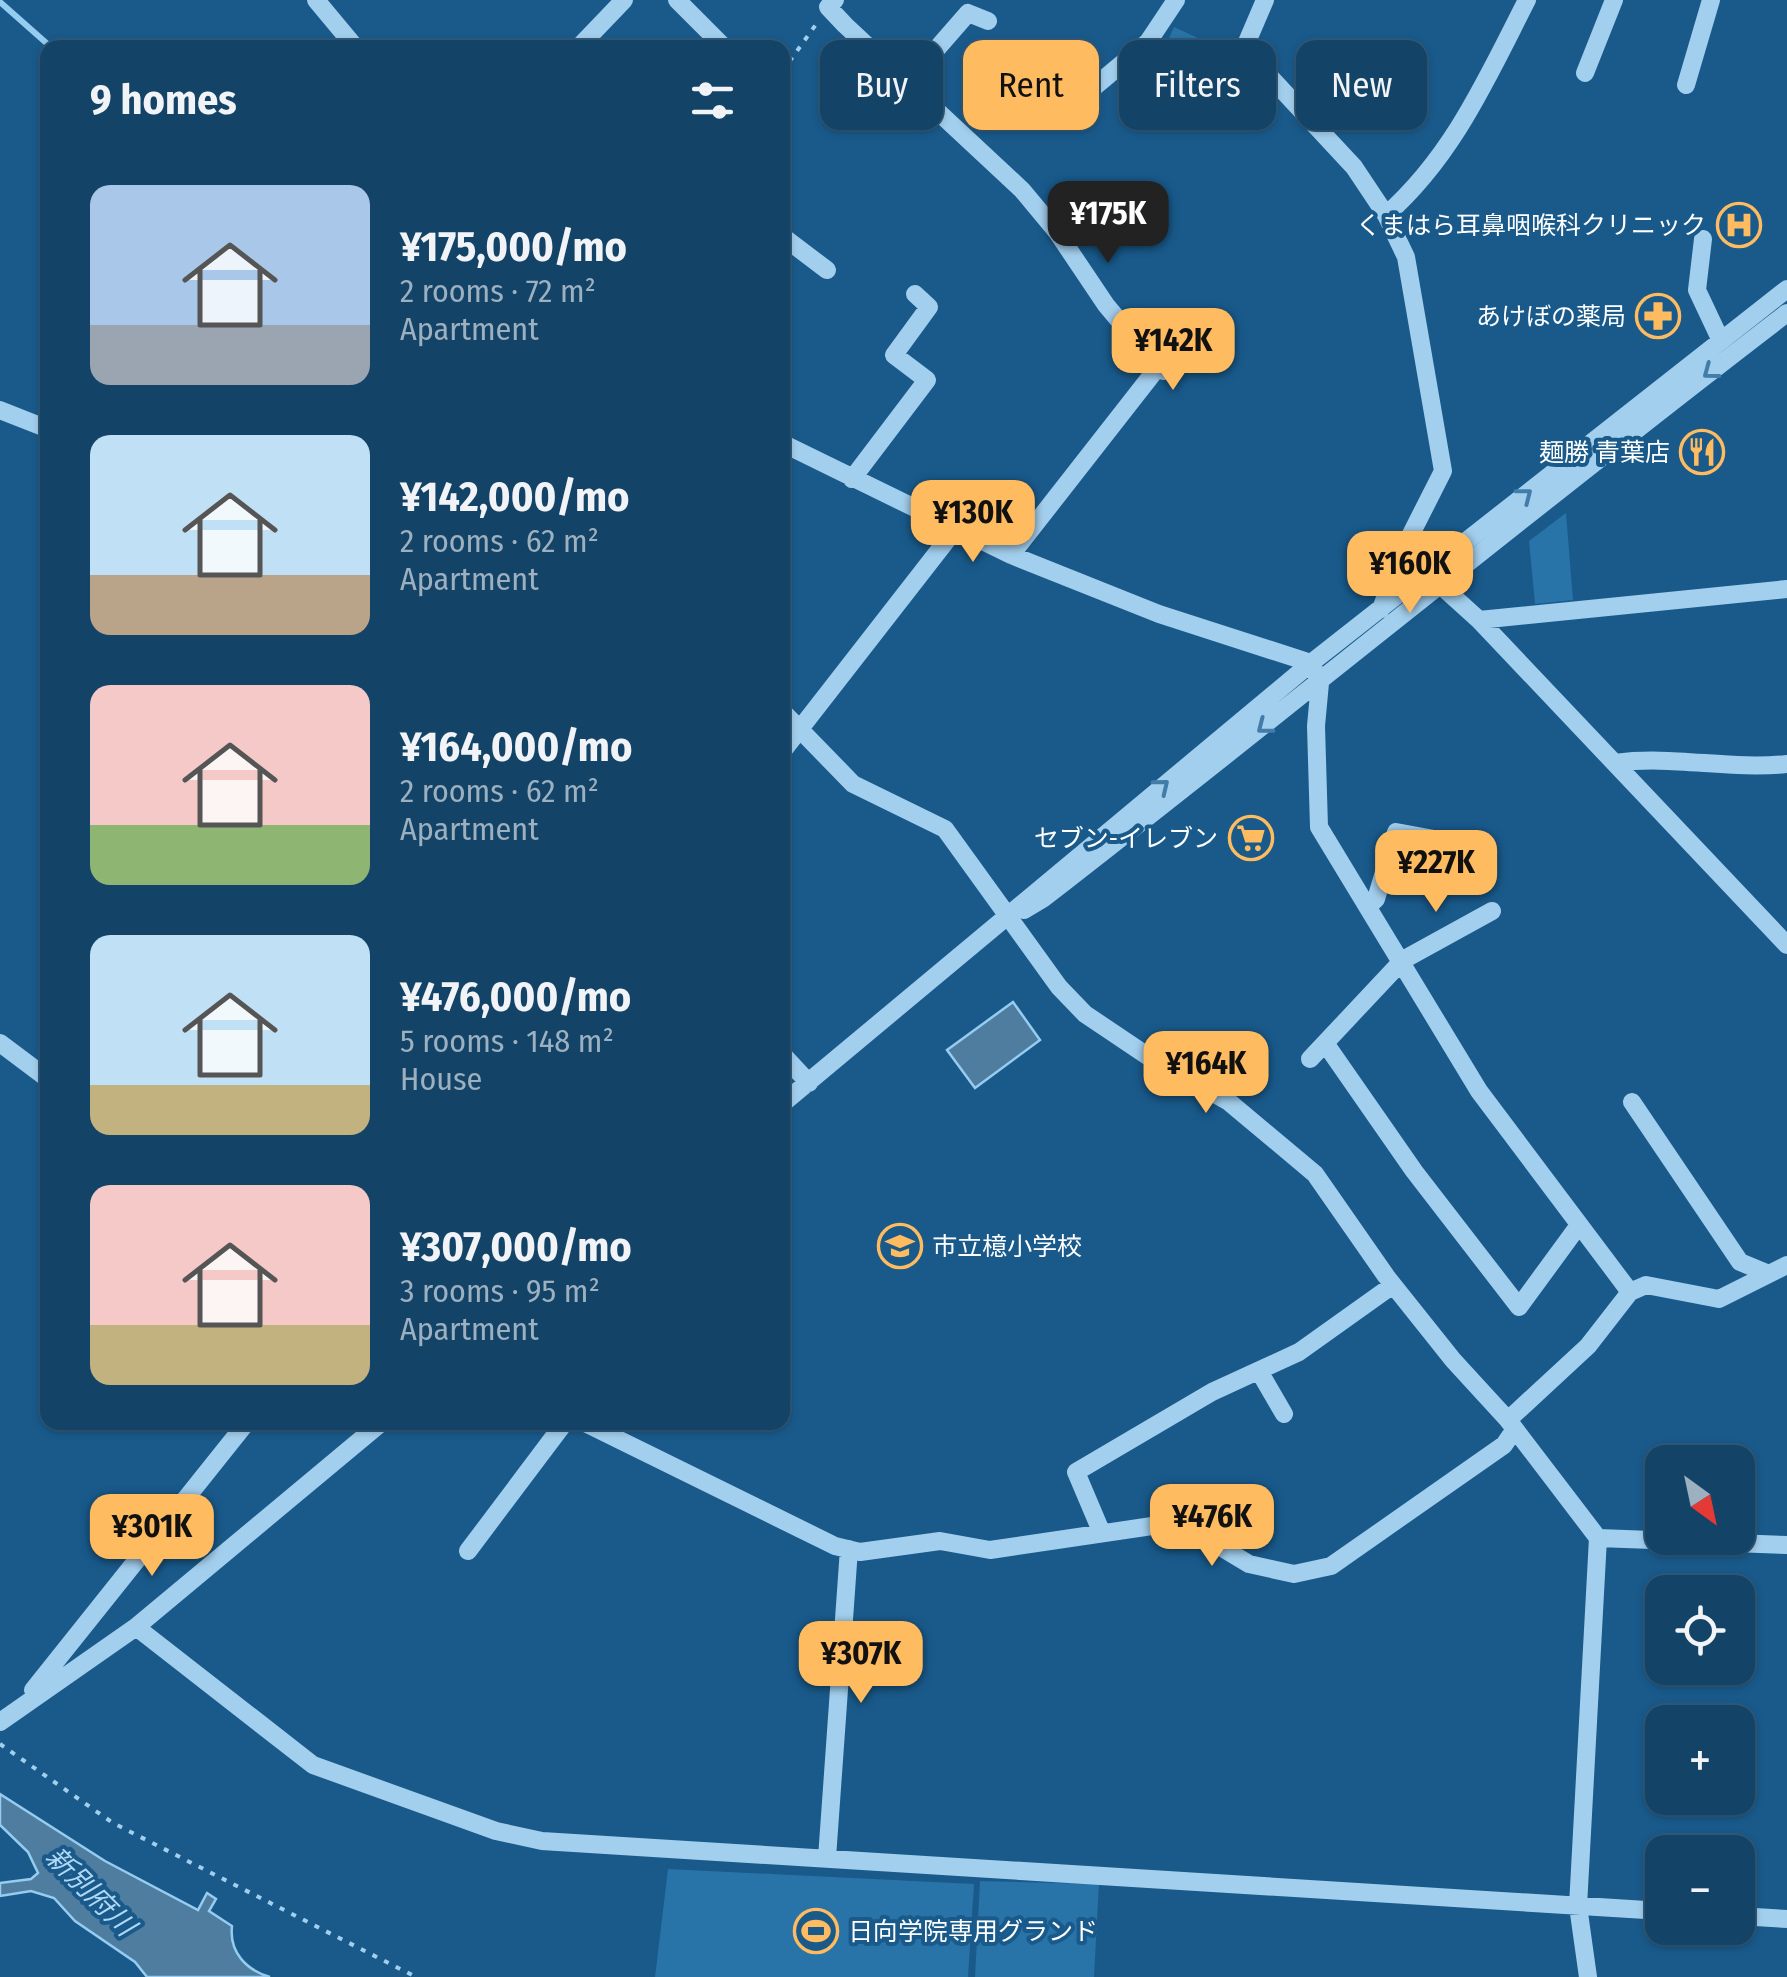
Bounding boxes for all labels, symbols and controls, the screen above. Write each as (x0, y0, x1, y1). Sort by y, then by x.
chip: Buy (820, 40, 943, 130)
chip: Rent (963, 40, 1099, 130)
chip: Filters (1119, 40, 1276, 130)
chip: New (1296, 40, 1427, 130)
icon: filters (685, 73, 740, 128)
text: 9 homes (90, 75, 237, 125)
pin: ¥175K (1038, 181, 1178, 266)
text: ¥175K (1070, 194, 1146, 232)
hospital icon: くまはら耳鼻咽喉科クリニック (1716, 202, 1762, 248)
place label: くまはら耳鼻咽喉科クリニック (1356, 211, 1706, 241)
text: ¥175,000/mo (400, 222, 627, 272)
icon: home (170, 225, 290, 345)
text: 2 rooms · 72 m² (400, 272, 596, 310)
pharmacy icon: あけぼの薬局 (1635, 293, 1681, 339)
place label: あけぼの薬局 (1476, 302, 1626, 332)
pin: ¥142K (1103, 308, 1243, 393)
text: Apartment (400, 310, 539, 348)
text: ¥142K (1134, 321, 1212, 359)
one-way arrow (1703, 360, 1721, 377)
restaurant icon: 麺勝 青葉店 (1679, 429, 1725, 475)
place label: 麺勝 青葉店 (1539, 438, 1670, 468)
text: ¥142,000/mo (400, 472, 629, 522)
icon: home (170, 475, 290, 595)
pin: ¥130K (903, 480, 1043, 565)
one-way arrow (1514, 489, 1532, 507)
text: ¥130K (933, 493, 1013, 531)
text: 2 rooms · 62 m² (400, 522, 599, 560)
pin: ¥160K (1340, 531, 1480, 616)
text: ¥160K (1369, 544, 1451, 582)
text: Apartment (400, 560, 539, 598)
one-way arrow (1257, 716, 1275, 733)
text: ¥164,000/mo (400, 722, 632, 772)
icon: home (170, 725, 290, 845)
text: 2 rooms · 62 m² (400, 772, 599, 810)
one-way arrow (1151, 780, 1169, 798)
text: Apartment (400, 810, 539, 848)
supermarket icon: セブン-イレブン (1228, 815, 1274, 861)
place label: セブン-イレブン (1034, 824, 1218, 854)
pin: ¥227K (1366, 830, 1506, 915)
text: ¥227K (1397, 843, 1475, 881)
text: ¥476,000/mo (400, 972, 631, 1022)
icon: home (170, 975, 290, 1095)
text: 5 rooms · 148 m² (400, 1022, 614, 1060)
pin: ¥164K (1136, 1031, 1276, 1116)
text: ¥164K (1166, 1044, 1246, 1082)
text: House (400, 1060, 482, 1098)
text: ¥307,000/mo (400, 1222, 632, 1272)
school or university icon: 市立檍小学校 (877, 1223, 923, 1269)
icon: home (170, 1225, 290, 1345)
place label: 市立檍小学校 (932, 1232, 1082, 1262)
text: 3 rooms · 95 m² (400, 1272, 600, 1310)
text: Apartment (400, 1310, 539, 1348)
north arrow (1645, 1445, 1755, 1555)
map controls (1645, 1445, 1755, 1945)
pin: ¥476K (1142, 1484, 1282, 1569)
pin: ¥301K (82, 1494, 222, 1579)
text: ¥476K (1172, 1497, 1252, 1535)
text: ¥301K (112, 1507, 192, 1545)
button: locate (1645, 1575, 1755, 1685)
pin: ¥307K (791, 1621, 931, 1706)
text: ¥307K (821, 1634, 901, 1672)
button: + (1645, 1705, 1755, 1815)
button: − (1645, 1835, 1755, 1945)
water label: 新別府川 (39, 1840, 144, 1945)
sports icon: 日向学院専用グランド (793, 1908, 839, 1954)
place label: 日向学院専用グランド (848, 1917, 1098, 1947)

